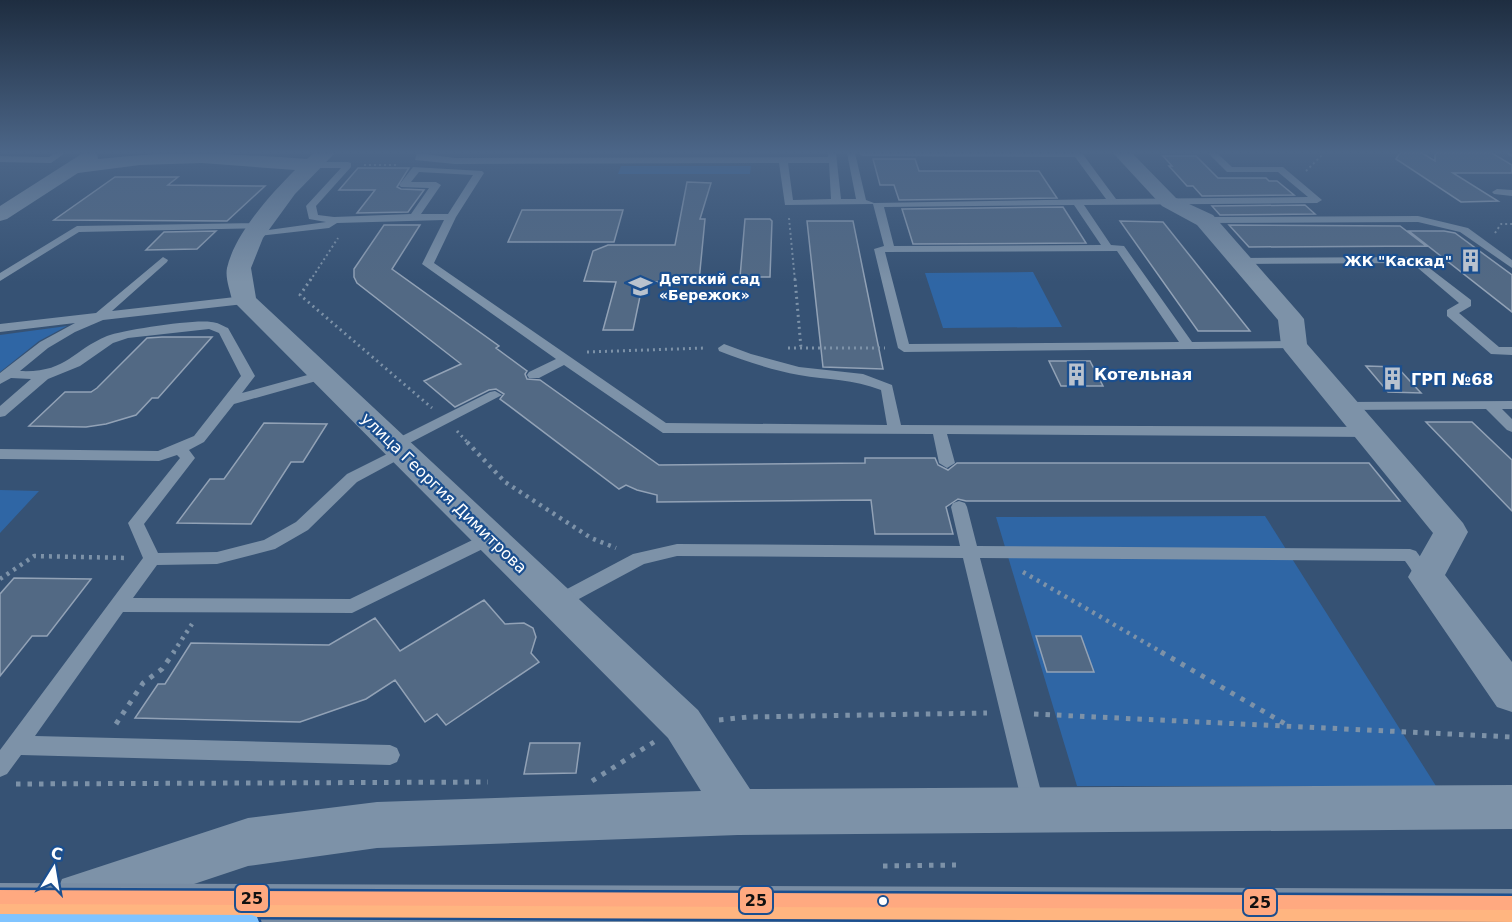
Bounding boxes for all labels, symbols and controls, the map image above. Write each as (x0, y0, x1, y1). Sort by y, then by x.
building icon: ЖК "Каскад" (1457, 248, 1483, 274)
place label: ЖК "Каскад" (1345, 253, 1452, 269)
place label: Детский сад «Бережок» (659, 271, 760, 303)
school or university icon: Детский сад «Бережок» (628, 274, 654, 300)
building icon: Котельная (1063, 361, 1089, 387)
place label: Котельная (1094, 365, 1192, 384)
building icon: ГРП №68 (1380, 366, 1406, 392)
place label: ГРП №68 (1411, 370, 1493, 389)
street label: улица Георгия Димитрова (357, 409, 531, 577)
north arrow (24, 838, 84, 898)
text: С (49, 843, 64, 864)
line badge: 25 (235, 884, 269, 912)
line badge: 25 (739, 886, 773, 914)
line badge: 25 (1243, 888, 1277, 916)
text: 25 (241, 889, 263, 908)
text: 25 (745, 891, 767, 910)
text: 25 (1249, 893, 1271, 912)
unlabelled marker (877, 895, 889, 907)

